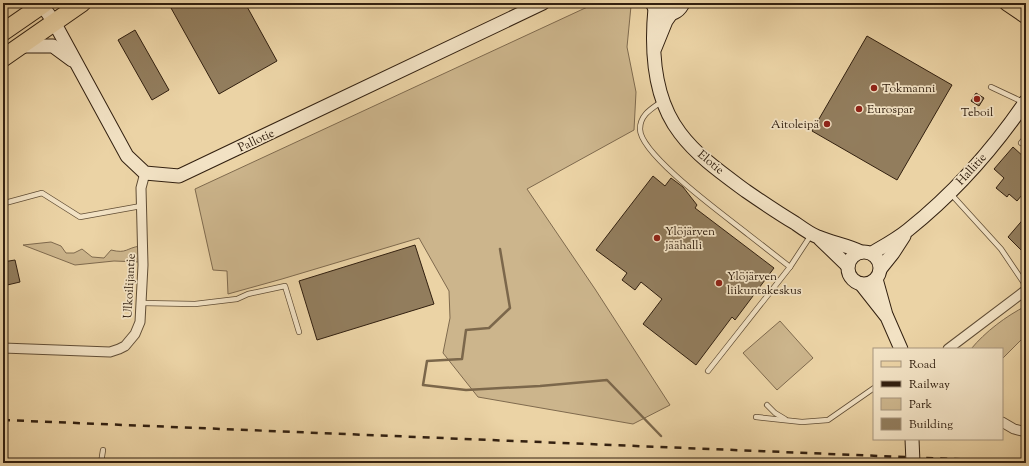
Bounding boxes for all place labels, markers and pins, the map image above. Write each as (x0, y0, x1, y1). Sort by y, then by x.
place label: Tokmanni (882, 80, 936, 98)
marker: Tokmanni (869, 83, 879, 93)
marker: Teboil (972, 94, 982, 104)
place label: Eurospar (867, 101, 914, 119)
marker: Eurospar (854, 104, 864, 114)
place label: Teboil (961, 104, 994, 122)
place label: Aitoleipä (771, 116, 819, 134)
marker: Aitoleipä (822, 119, 832, 129)
place label: Ylöjärven jäähalli (665, 223, 715, 255)
marker: Ylöjärven jäähalli (652, 233, 662, 243)
place label: Ylöjärven liikuntakeskus (727, 268, 802, 300)
marker: Ylöjärven liikuntakeskus (714, 278, 724, 288)

